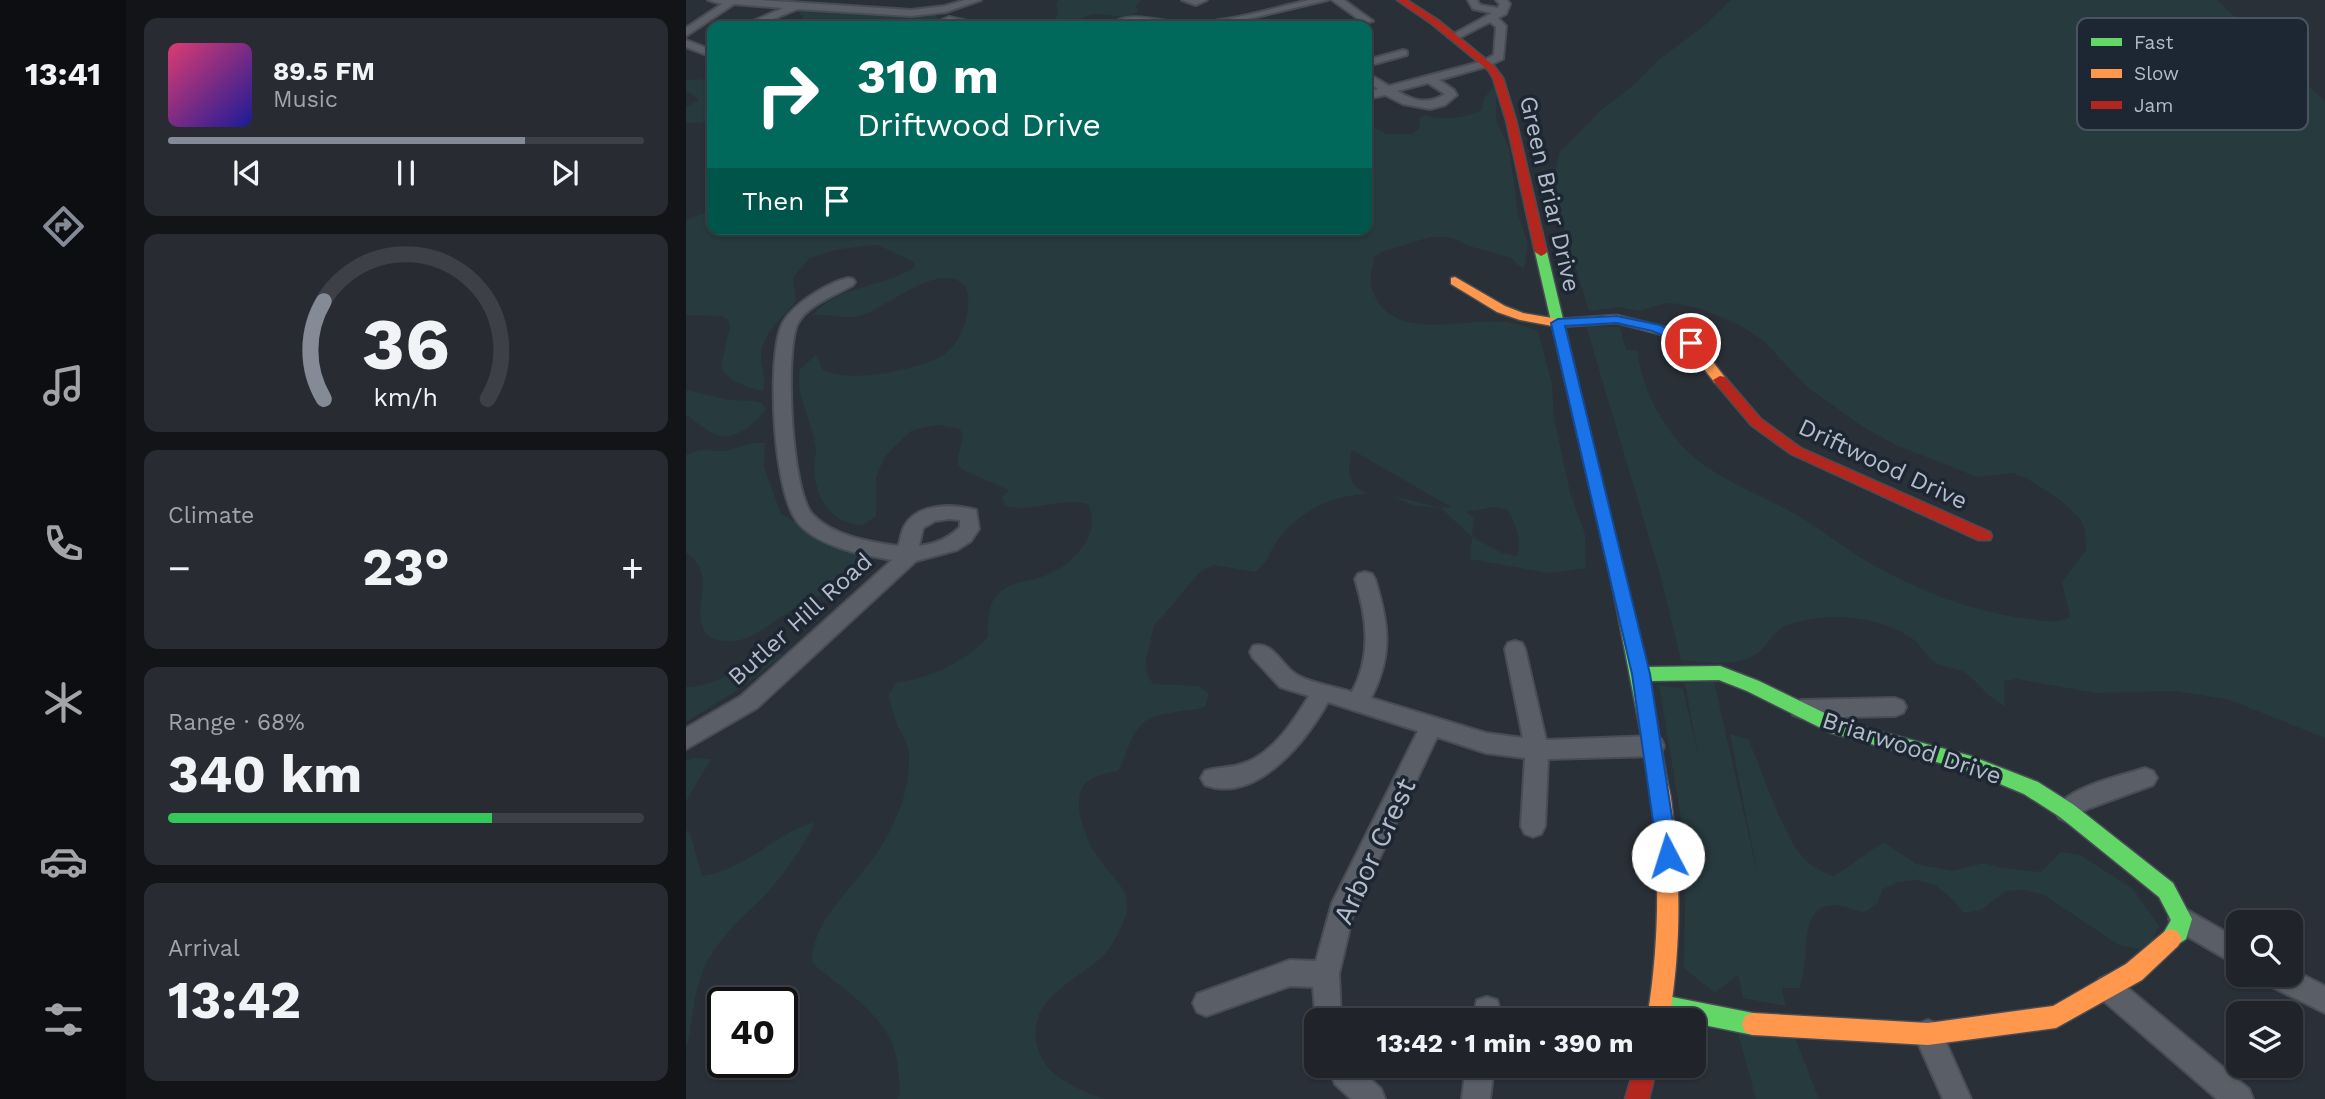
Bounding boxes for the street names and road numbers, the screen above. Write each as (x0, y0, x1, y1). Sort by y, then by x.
street label: Green Briar Drive (1514, 93, 1586, 295)
street label: Driftwood Drive (1794, 413, 1972, 515)
street label: Butler Hill Road (722, 547, 878, 691)
street label: Briarwood Drive (1819, 706, 2005, 790)
street label: Arbor Crest (1326, 773, 1423, 930)

